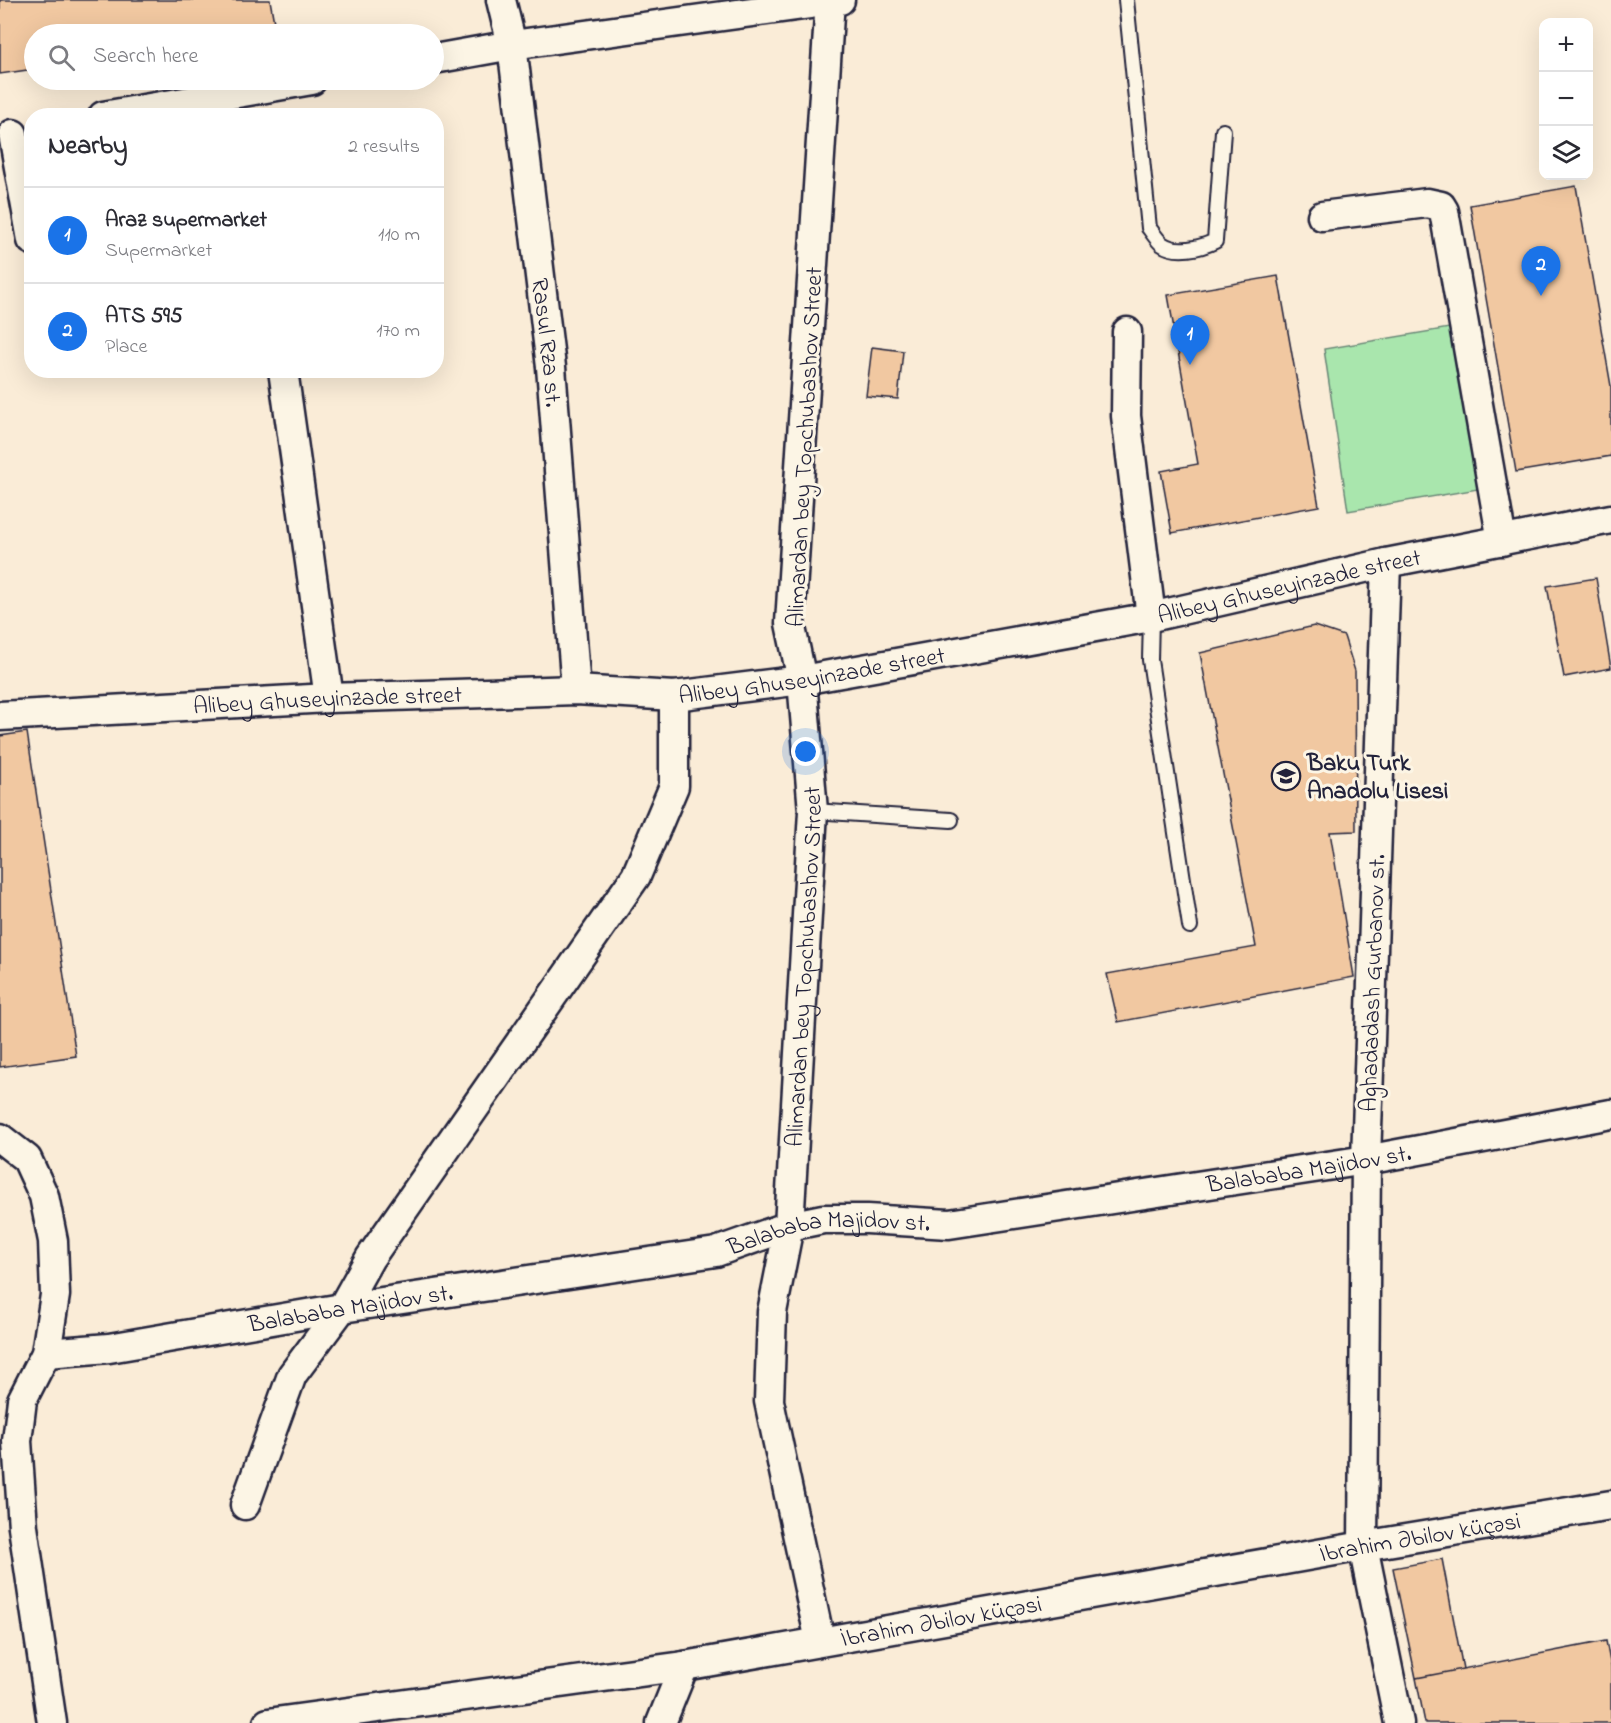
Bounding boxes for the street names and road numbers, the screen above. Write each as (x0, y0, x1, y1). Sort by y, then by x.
street label: Alimardan bey Topchubashov Street (780, 266, 834, 628)
street label: Rasul Rza st. (520, 276, 569, 409)
street label: Alibey Ghuseyinzade street (1154, 542, 1424, 635)
street label: Alibey Ghuseyinzade street (677, 640, 948, 715)
street label: Alibey Ghuseyinzade street (192, 679, 463, 725)
street label: Alimardan bey Topchubashov Street (779, 785, 833, 1148)
street label: Aghadadash Gurbanov st. (1353, 853, 1396, 1113)
street label: Balababa Majidov st. (1203, 1137, 1414, 1204)
street label: Balababa Majidov st. (722, 1204, 931, 1267)
street label: Balababa Majidov st. (245, 1277, 456, 1344)
street label: İbrahim Əbilov küçəsi (1317, 1505, 1523, 1573)
street label: İbrahim Əbilov küçəsi (838, 1588, 1045, 1658)

